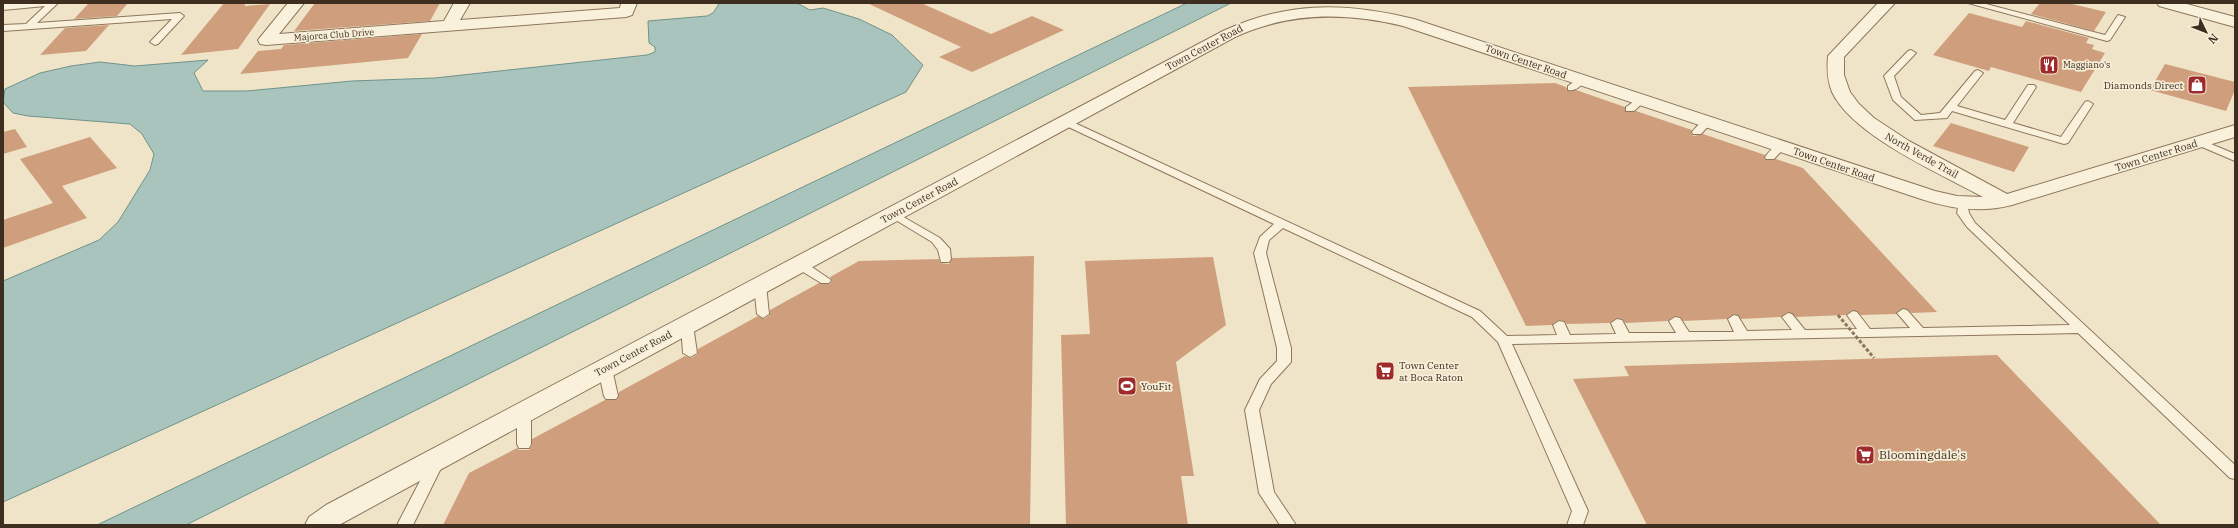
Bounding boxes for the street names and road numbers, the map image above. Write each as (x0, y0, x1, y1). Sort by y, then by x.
street label: Town Center Road (1163, 22, 1245, 73)
street label: Majorca Club Drive (293, 26, 375, 43)
street label: Town Center Road (1483, 41, 1568, 82)
street label: North Verde Trail (1883, 130, 1961, 181)
street label: Town Center Road (2113, 137, 2199, 174)
street label: Town Center Road (1791, 144, 1876, 185)
street label: Town Center Road (878, 175, 960, 226)
street label: Town Center Road (592, 328, 674, 379)

